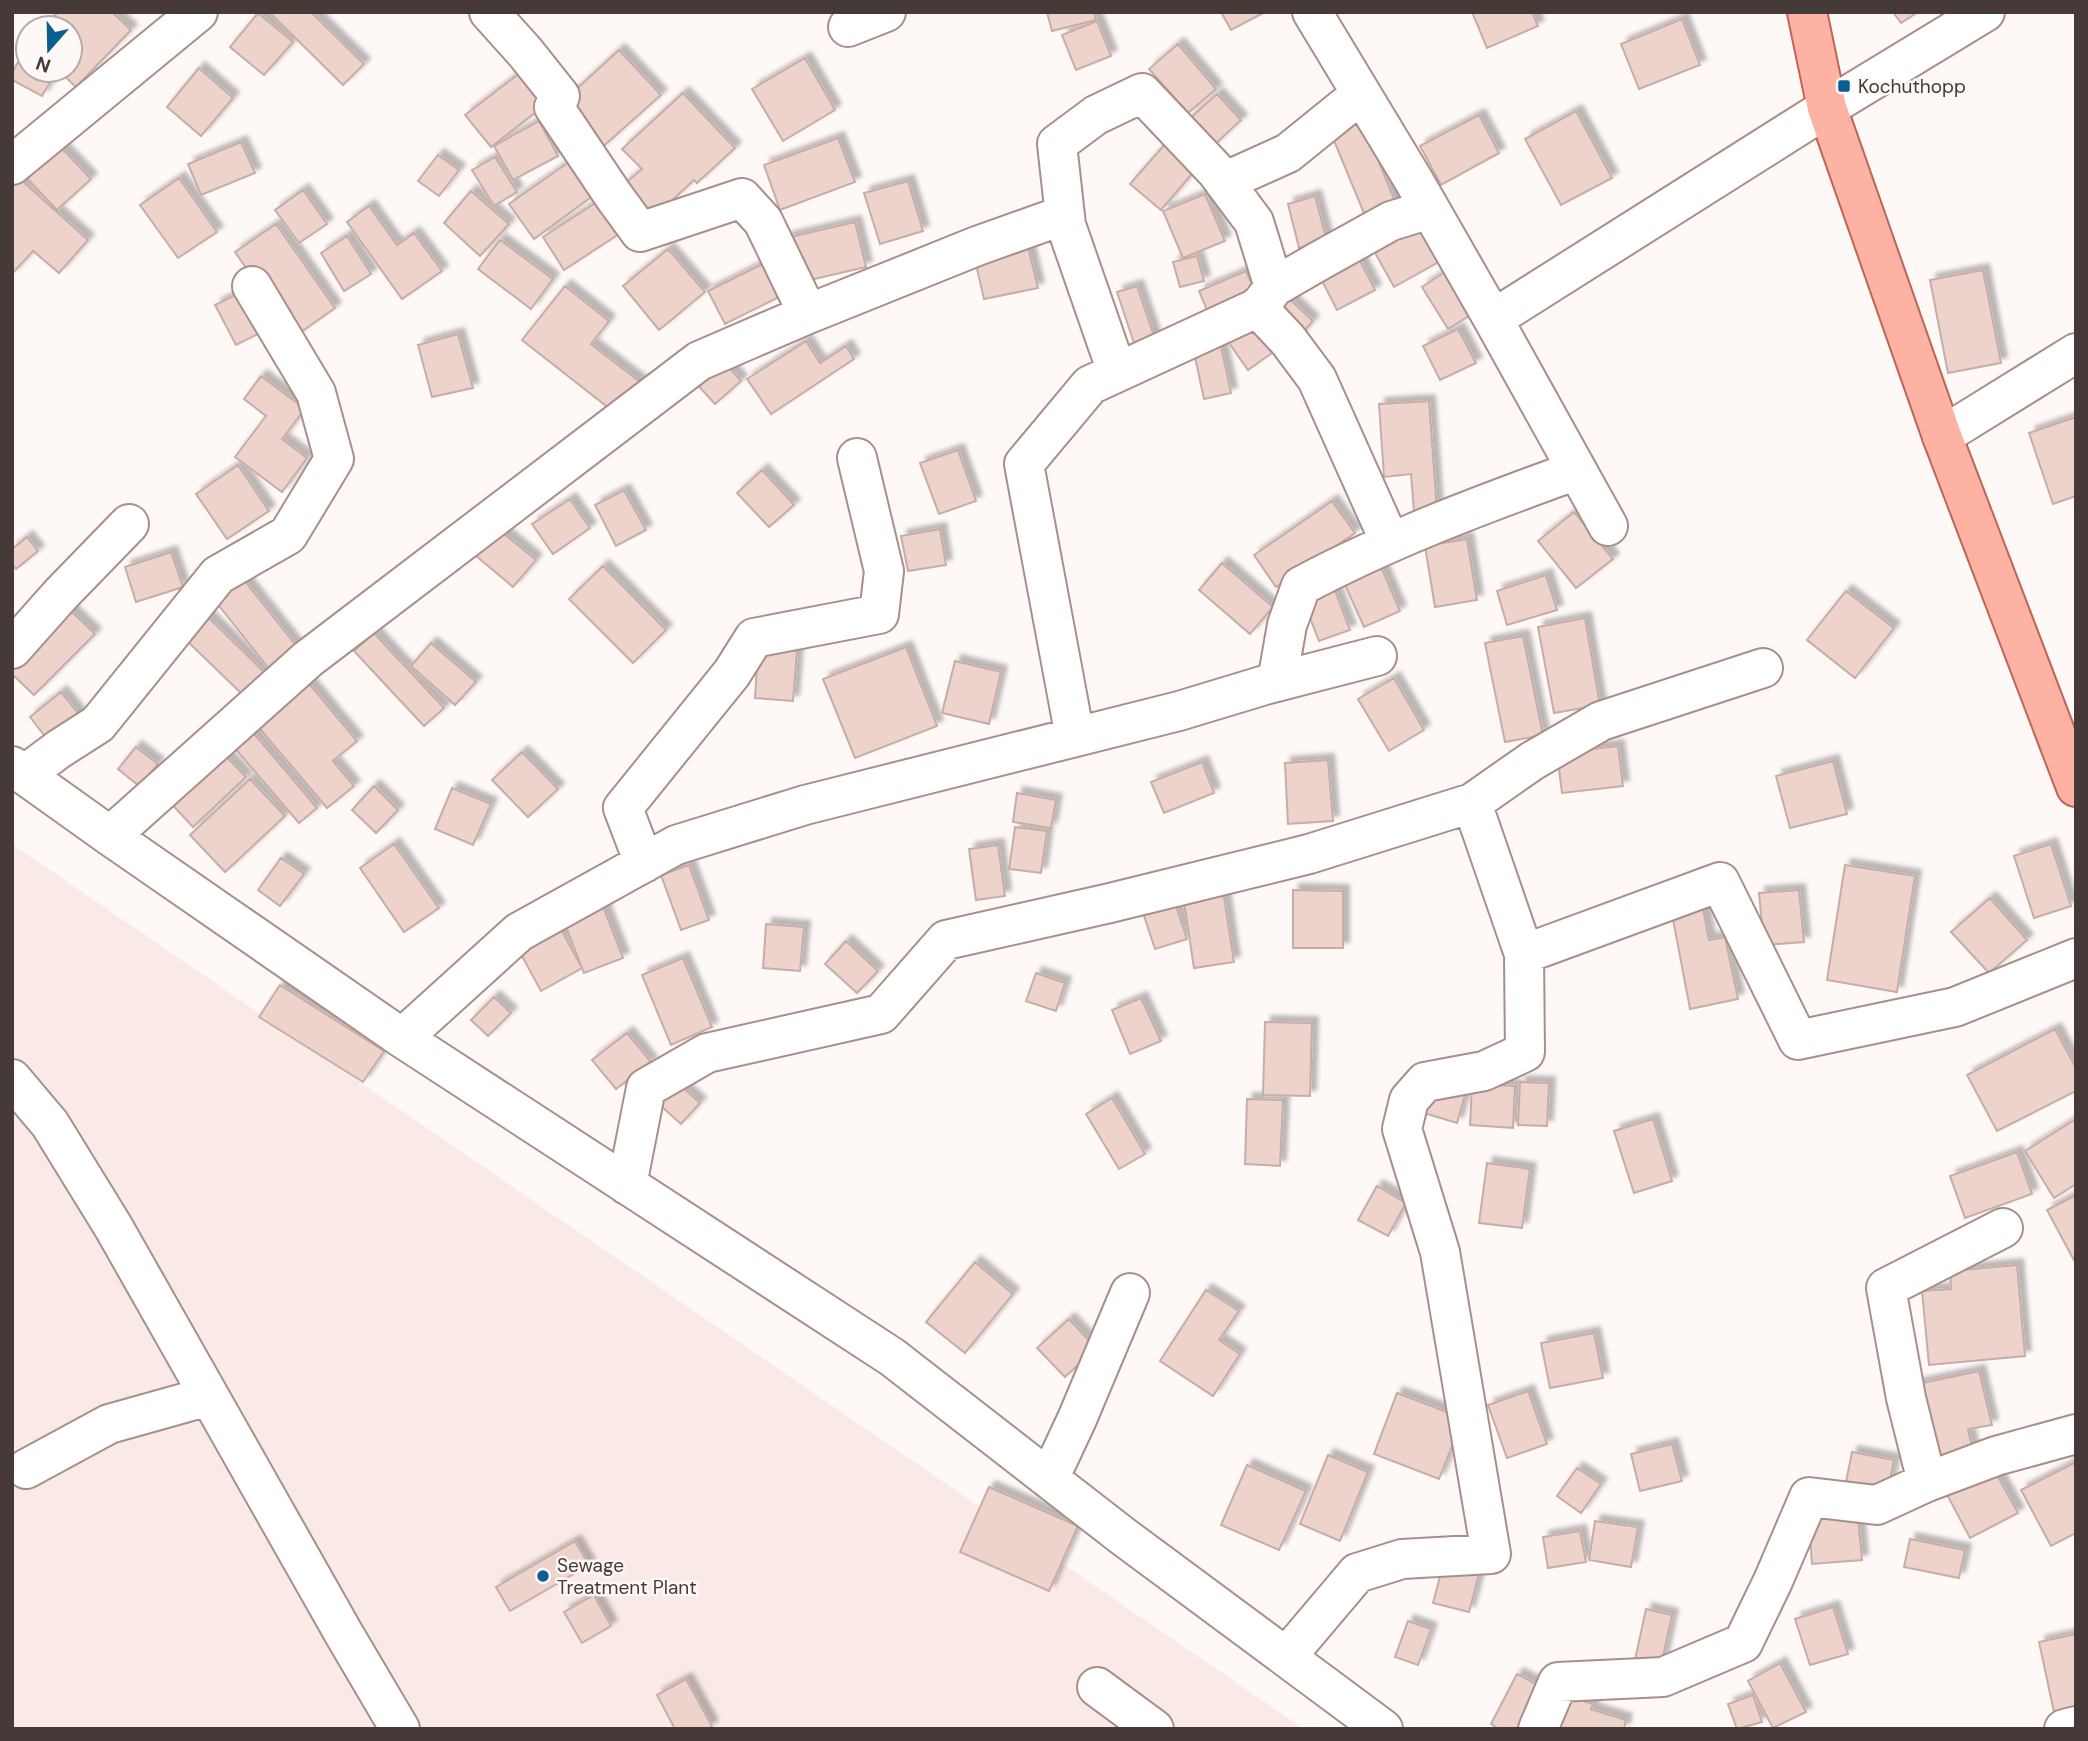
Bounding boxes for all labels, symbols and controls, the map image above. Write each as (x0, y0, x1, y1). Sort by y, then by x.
north arrow (14, 14, 84, 84)
text: N (33, 50, 54, 79)
place label: Kochuthopp (1858, 74, 1966, 99)
marker: Kochuthopp (1836, 78, 1852, 94)
place label: Sewage Treatment Plant (557, 1553, 697, 1600)
marker: Sewage Treatment Plant (535, 1568, 551, 1584)

